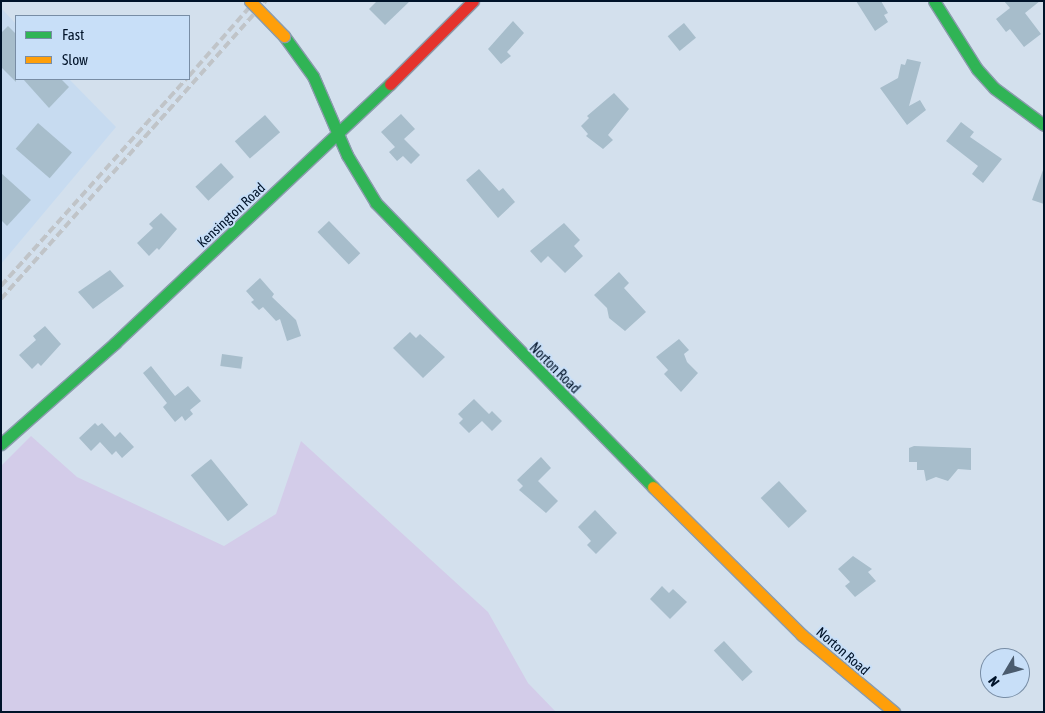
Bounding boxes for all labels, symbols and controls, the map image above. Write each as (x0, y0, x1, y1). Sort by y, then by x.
legend (15, 15, 190, 80)
text: Fast (62, 26, 84, 43)
text: Slow (62, 51, 88, 68)
street label: Kensington Road (194, 179, 268, 251)
street label: Norton Road (526, 339, 584, 397)
street label: Norton Road (813, 623, 873, 679)
north arrow (980, 648, 1030, 698)
text: N (985, 673, 1003, 690)

